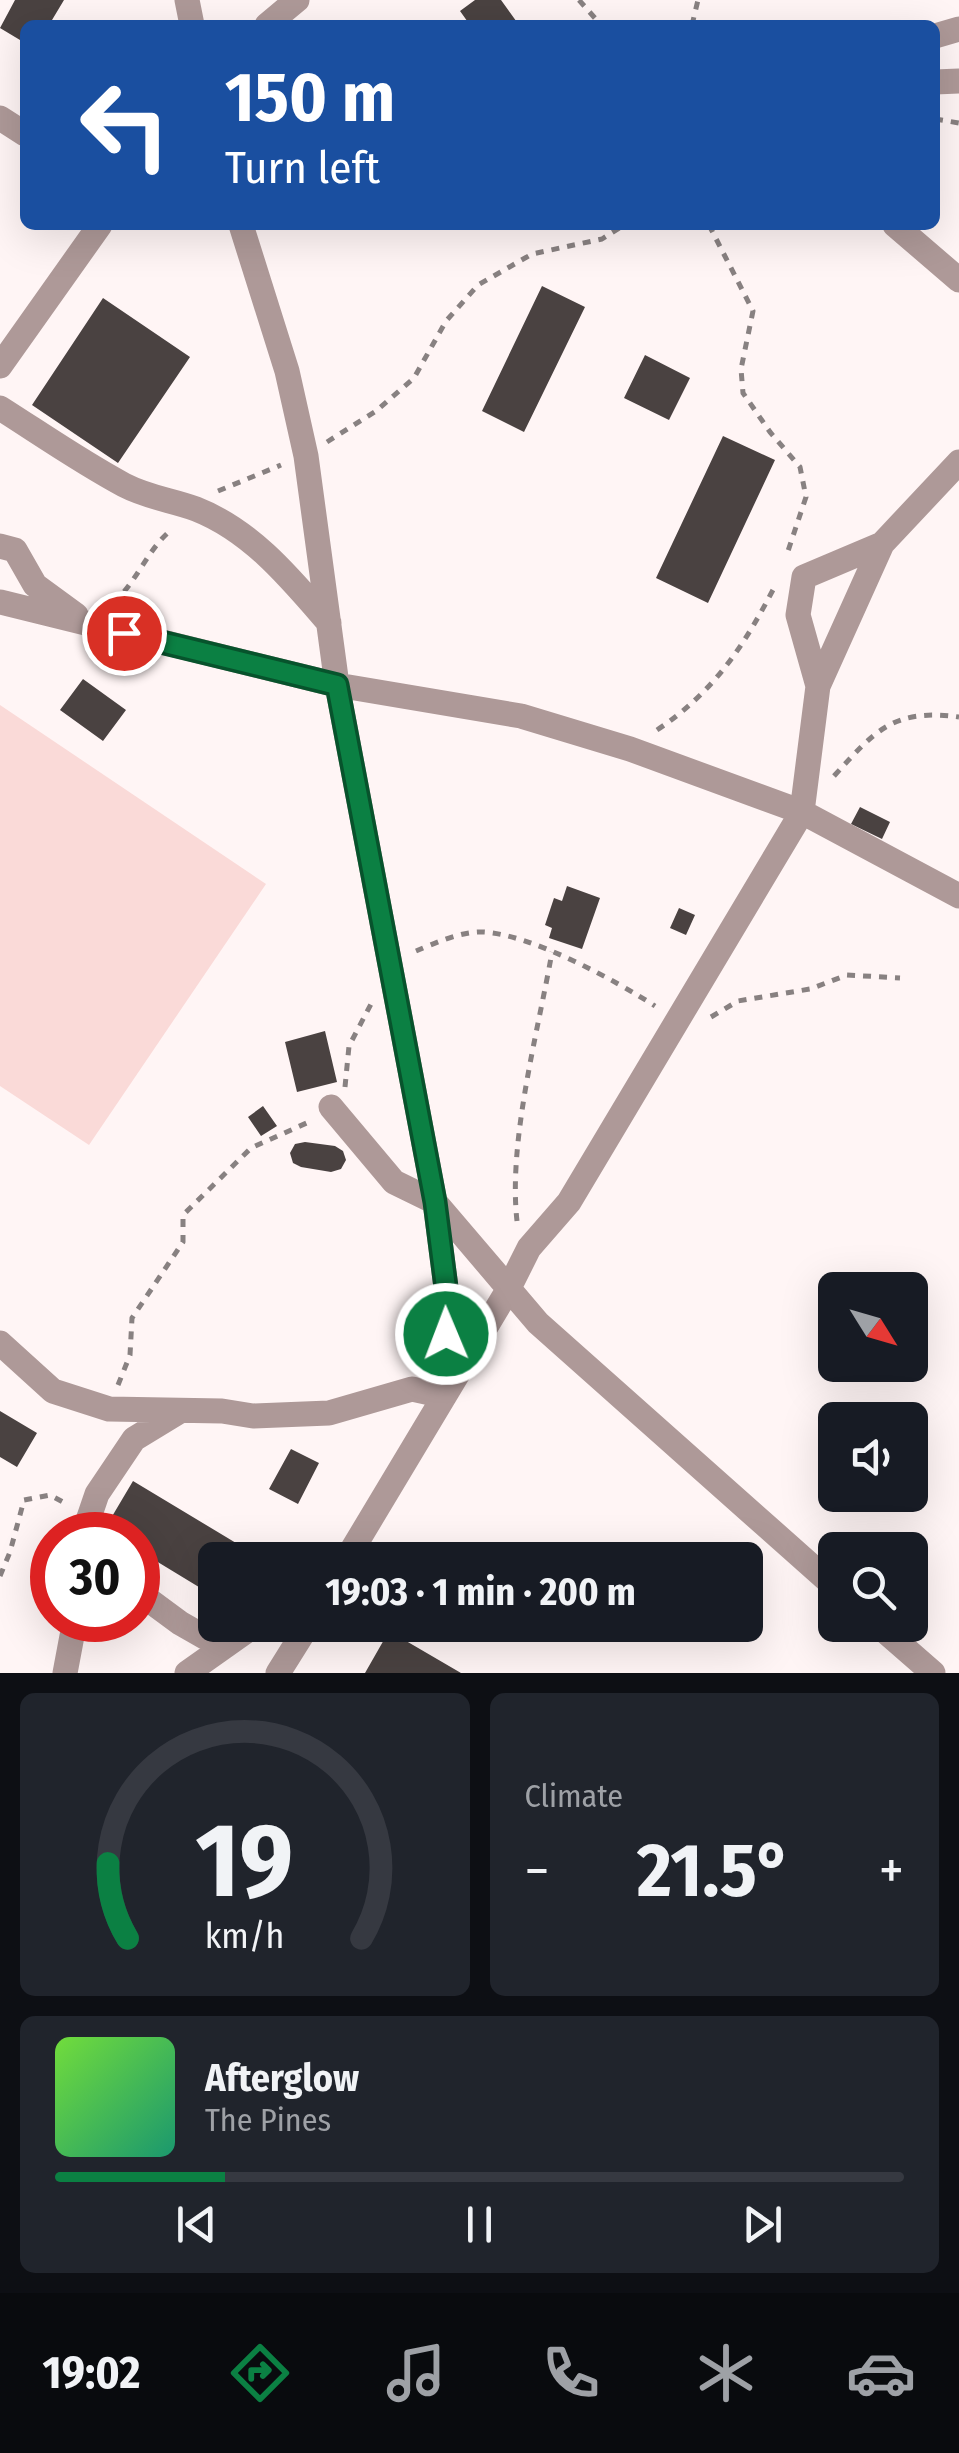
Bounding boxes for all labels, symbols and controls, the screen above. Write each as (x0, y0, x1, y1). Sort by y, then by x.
text: 150 m (225, 56, 395, 140)
icon: left (60, 60, 190, 190)
text: Turn left (225, 141, 380, 195)
pin (82, 591, 167, 676)
icon: arrive (97, 606, 152, 661)
north arrow (818, 1272, 928, 1382)
map controls (818, 1272, 928, 1642)
position arrow (394, 1282, 498, 1386)
button: sound (818, 1402, 928, 1512)
speed limit sign: 30 (30, 1512, 160, 1642)
button: search (818, 1532, 928, 1642)
text: 19:03 · 1 min · 200 m (325, 1569, 636, 1615)
text: Climate (525, 1777, 623, 1815)
text: 19 (196, 1799, 294, 1924)
text: 21.5° (637, 1826, 791, 1916)
text: − (525, 1838, 549, 1904)
text: + (879, 1838, 904, 1904)
text: km/h (205, 1915, 285, 1957)
text: Afterglow (205, 2055, 359, 2101)
text: The Pines (205, 2101, 331, 2139)
icon: previous (169, 2197, 224, 2252)
icon: pause (452, 2197, 507, 2252)
icon: next (735, 2197, 790, 2252)
icon: directions (225, 2338, 295, 2408)
icon: music (381, 2338, 451, 2408)
icon: phone (536, 2338, 606, 2408)
icon: climate (691, 2338, 761, 2408)
icon: car (846, 2338, 916, 2408)
text: 19:02 (43, 2346, 140, 2400)

